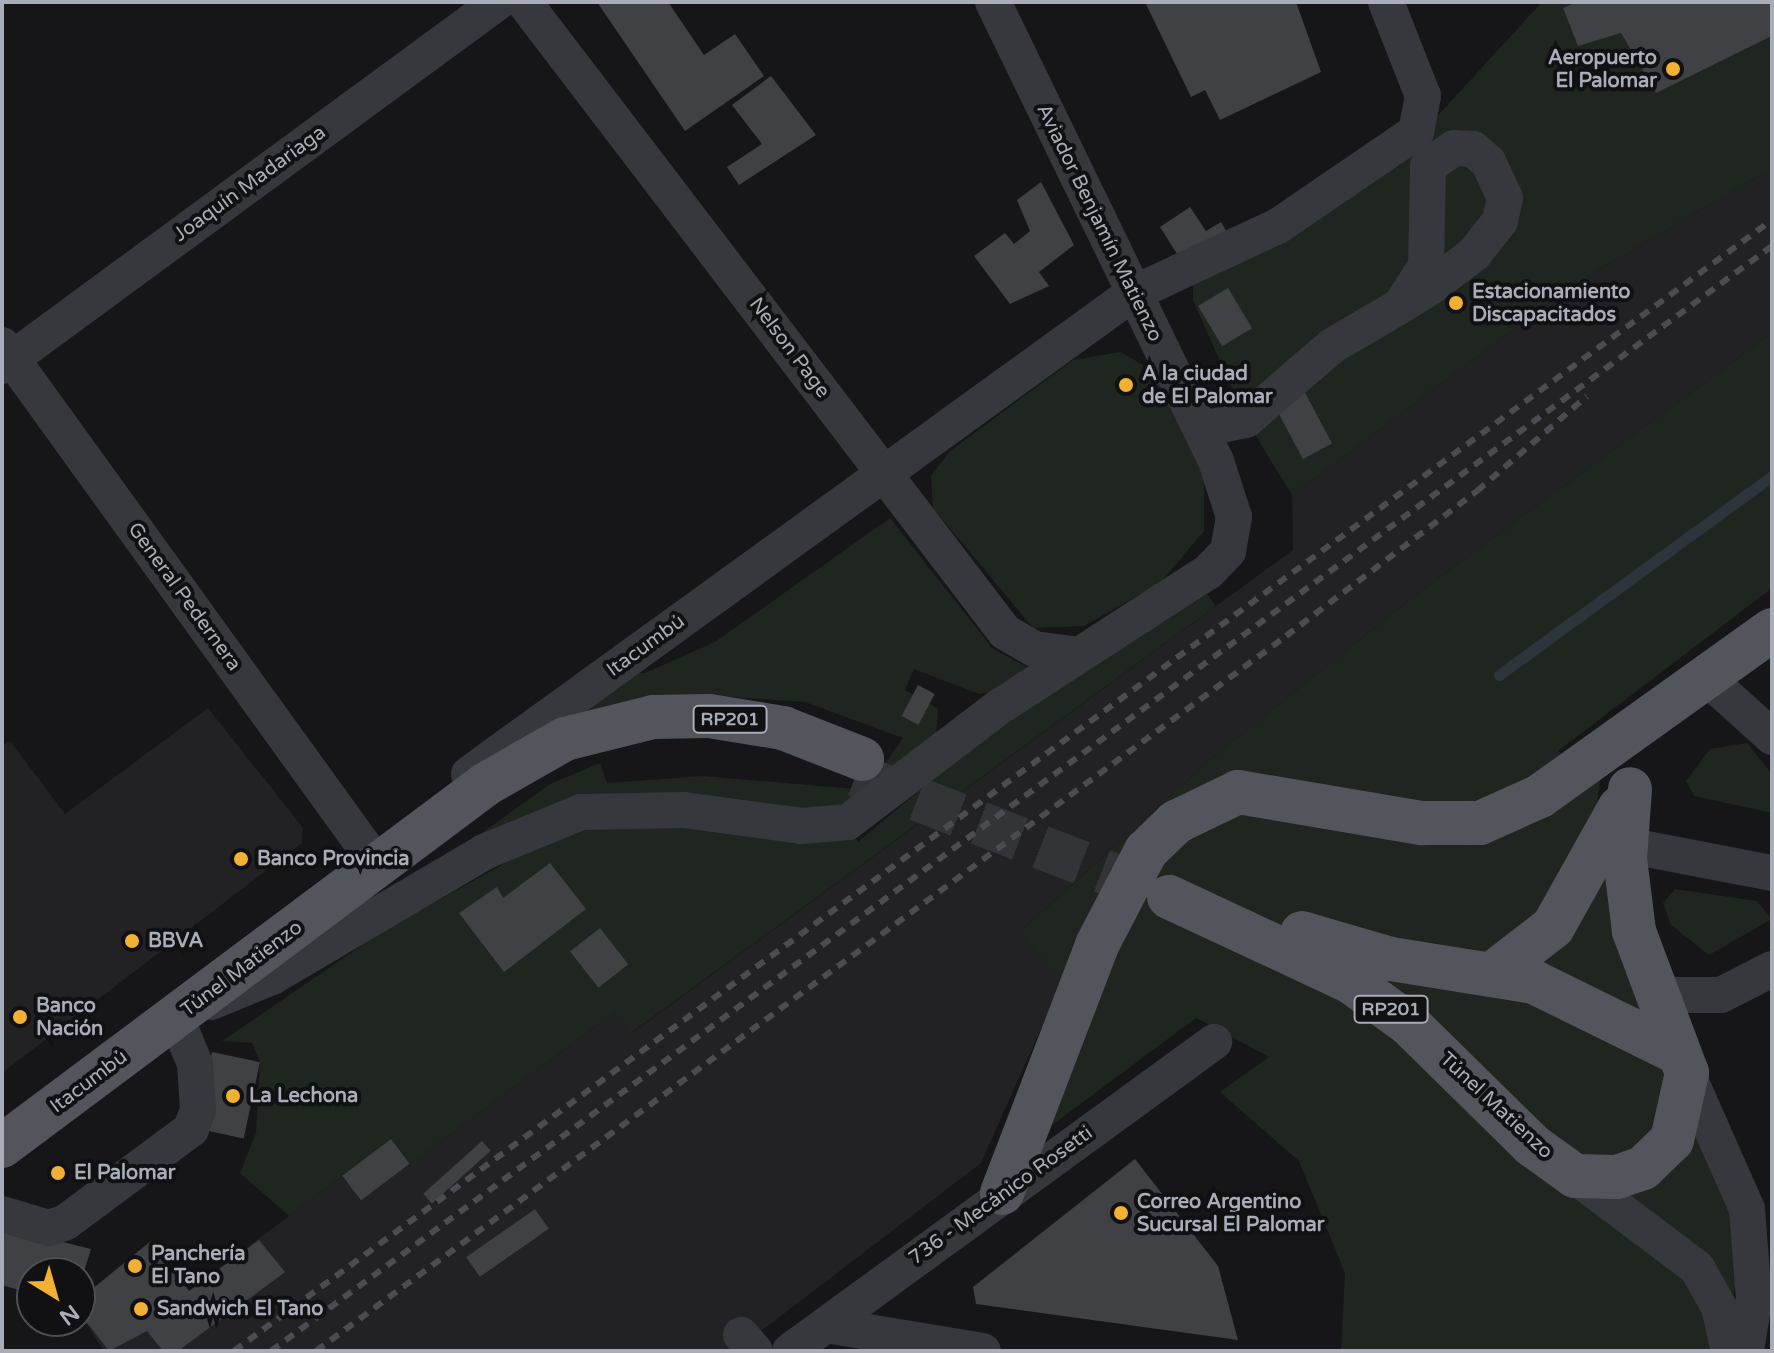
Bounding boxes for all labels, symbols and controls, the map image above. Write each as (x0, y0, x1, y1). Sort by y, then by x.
place label: Aeropuerto El Palomar (1548, 46, 1657, 93)
marker: Aeropuerto El Palomar (1664, 60, 1682, 78)
street label: Aviador Benjamín Matienzo (1031, 100, 1167, 346)
street label: Joaquín Madariaga (169, 121, 331, 247)
place label: Estacionamiento Discapacitados (1472, 280, 1631, 327)
street label: Nelson Page (744, 293, 834, 403)
marker: Estacionamiento Discapacitados (1447, 294, 1465, 312)
place label: A la ciudad de El Palomar (1142, 362, 1273, 409)
marker: A la ciudad de El Palomar (1117, 376, 1135, 394)
street label: General Pedernera (122, 518, 246, 676)
street label: Itacumbú (602, 610, 690, 682)
road number: RP201 (692, 705, 768, 733)
place label: Banco Provincia (257, 847, 410, 871)
marker: Banco Provincia (232, 850, 250, 868)
street label: Túnel Matienzo (177, 916, 307, 1022)
place label: BBVA (148, 929, 203, 953)
marker: BBVA (123, 932, 141, 950)
place label: Banco Nación (36, 994, 103, 1041)
road number: RP201 (1353, 995, 1429, 1023)
marker: Banco Nación (11, 1008, 29, 1026)
street label: Itacumbú (46, 1045, 132, 1119)
street label: Túnel Matienzo (1435, 1048, 1557, 1164)
place label: La Lechona (249, 1084, 358, 1108)
marker: La Lechona (224, 1087, 242, 1105)
street label: 736 - Mecánico Rosetti (904, 1121, 1098, 1271)
place label: El Palomar (74, 1161, 175, 1185)
marker: El Palomar (49, 1164, 67, 1182)
place label: Correo Argentino Sucursal El Palomar (1137, 1190, 1324, 1237)
marker: Correo Argentino Sucursal El Palomar (1112, 1204, 1130, 1222)
place label: Panchería El Tano (151, 1242, 245, 1289)
north arrow (16, 1257, 96, 1337)
marker: Panchería El Tano (126, 1257, 144, 1275)
place label: Sandwich El Tano (157, 1297, 323, 1321)
text: N (54, 1299, 84, 1330)
marker: Sandwich El Tano (132, 1300, 150, 1318)

